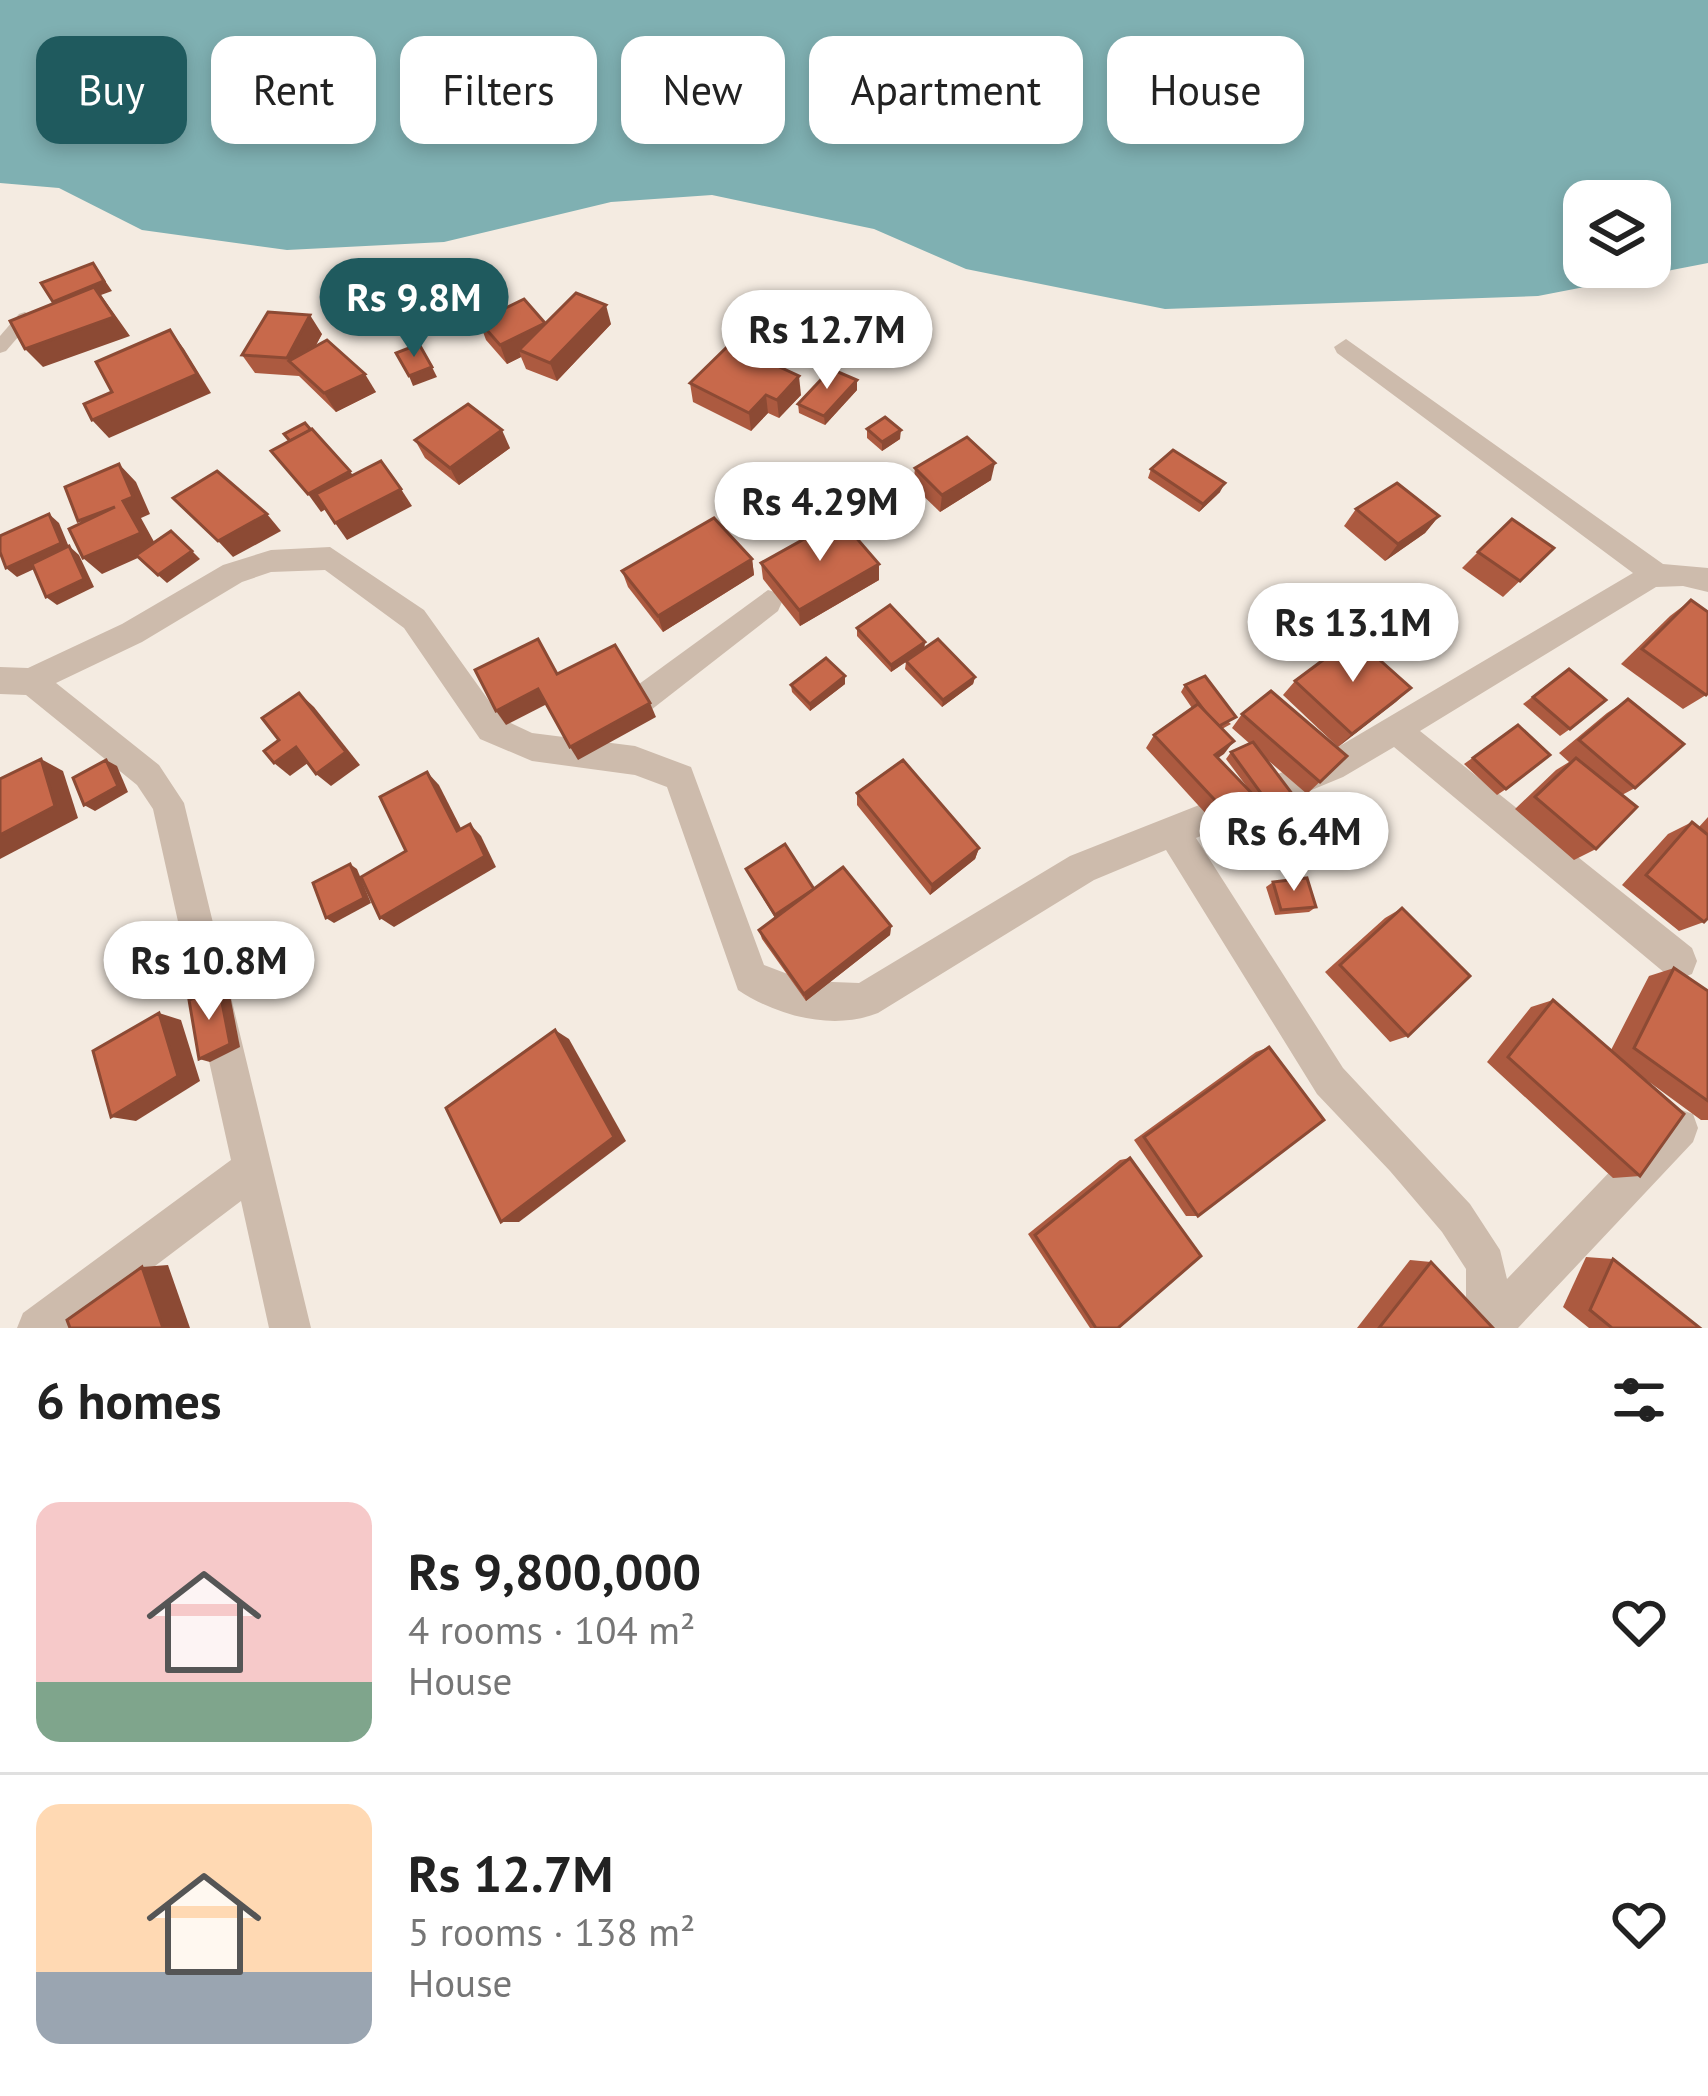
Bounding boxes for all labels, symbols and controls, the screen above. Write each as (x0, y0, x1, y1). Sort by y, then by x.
chip: Buy (36, 36, 187, 144)
chip: Rent (211, 36, 376, 144)
chip: Filters (400, 36, 597, 144)
chip: New (621, 36, 785, 144)
chip: Apartment (809, 36, 1083, 144)
chip: House (1107, 36, 1304, 144)
map controls (1563, 180, 1671, 288)
button: layers (1563, 180, 1671, 288)
pin: Rs 9.8M (303, 258, 525, 360)
text: Rs 9.8M (347, 271, 481, 322)
pin: Rs 12.7M (703, 290, 951, 392)
text: Rs 12.7M (749, 303, 905, 354)
pin: Rs 4.29M (696, 462, 944, 564)
text: Rs 4.29M (742, 475, 898, 526)
pin: Rs 13.1M (1229, 583, 1477, 685)
text: Rs 13.1M (1275, 596, 1431, 647)
pin: Rs 6.4M (1183, 792, 1405, 894)
text: Rs 6.4M (1227, 805, 1361, 856)
pin: Rs 10.8M (85, 921, 333, 1023)
text: Rs 10.8M (131, 934, 287, 985)
text: 6 homes (36, 1367, 222, 1433)
icon: filters (1606, 1367, 1672, 1433)
text: Rs 9,800,000 (408, 1538, 701, 1604)
icon: home (132, 1550, 276, 1694)
icon: heart (1606, 1589, 1672, 1655)
text: 4 rooms · 104 m² (408, 1604, 695, 1655)
text: House (408, 1655, 512, 1706)
text: Rs 12.7M (408, 1840, 613, 1906)
icon: home (132, 1852, 276, 1996)
icon: heart (1606, 1891, 1672, 1957)
text: 5 rooms · 138 m² (408, 1906, 695, 1957)
text: House (408, 1957, 512, 2008)

